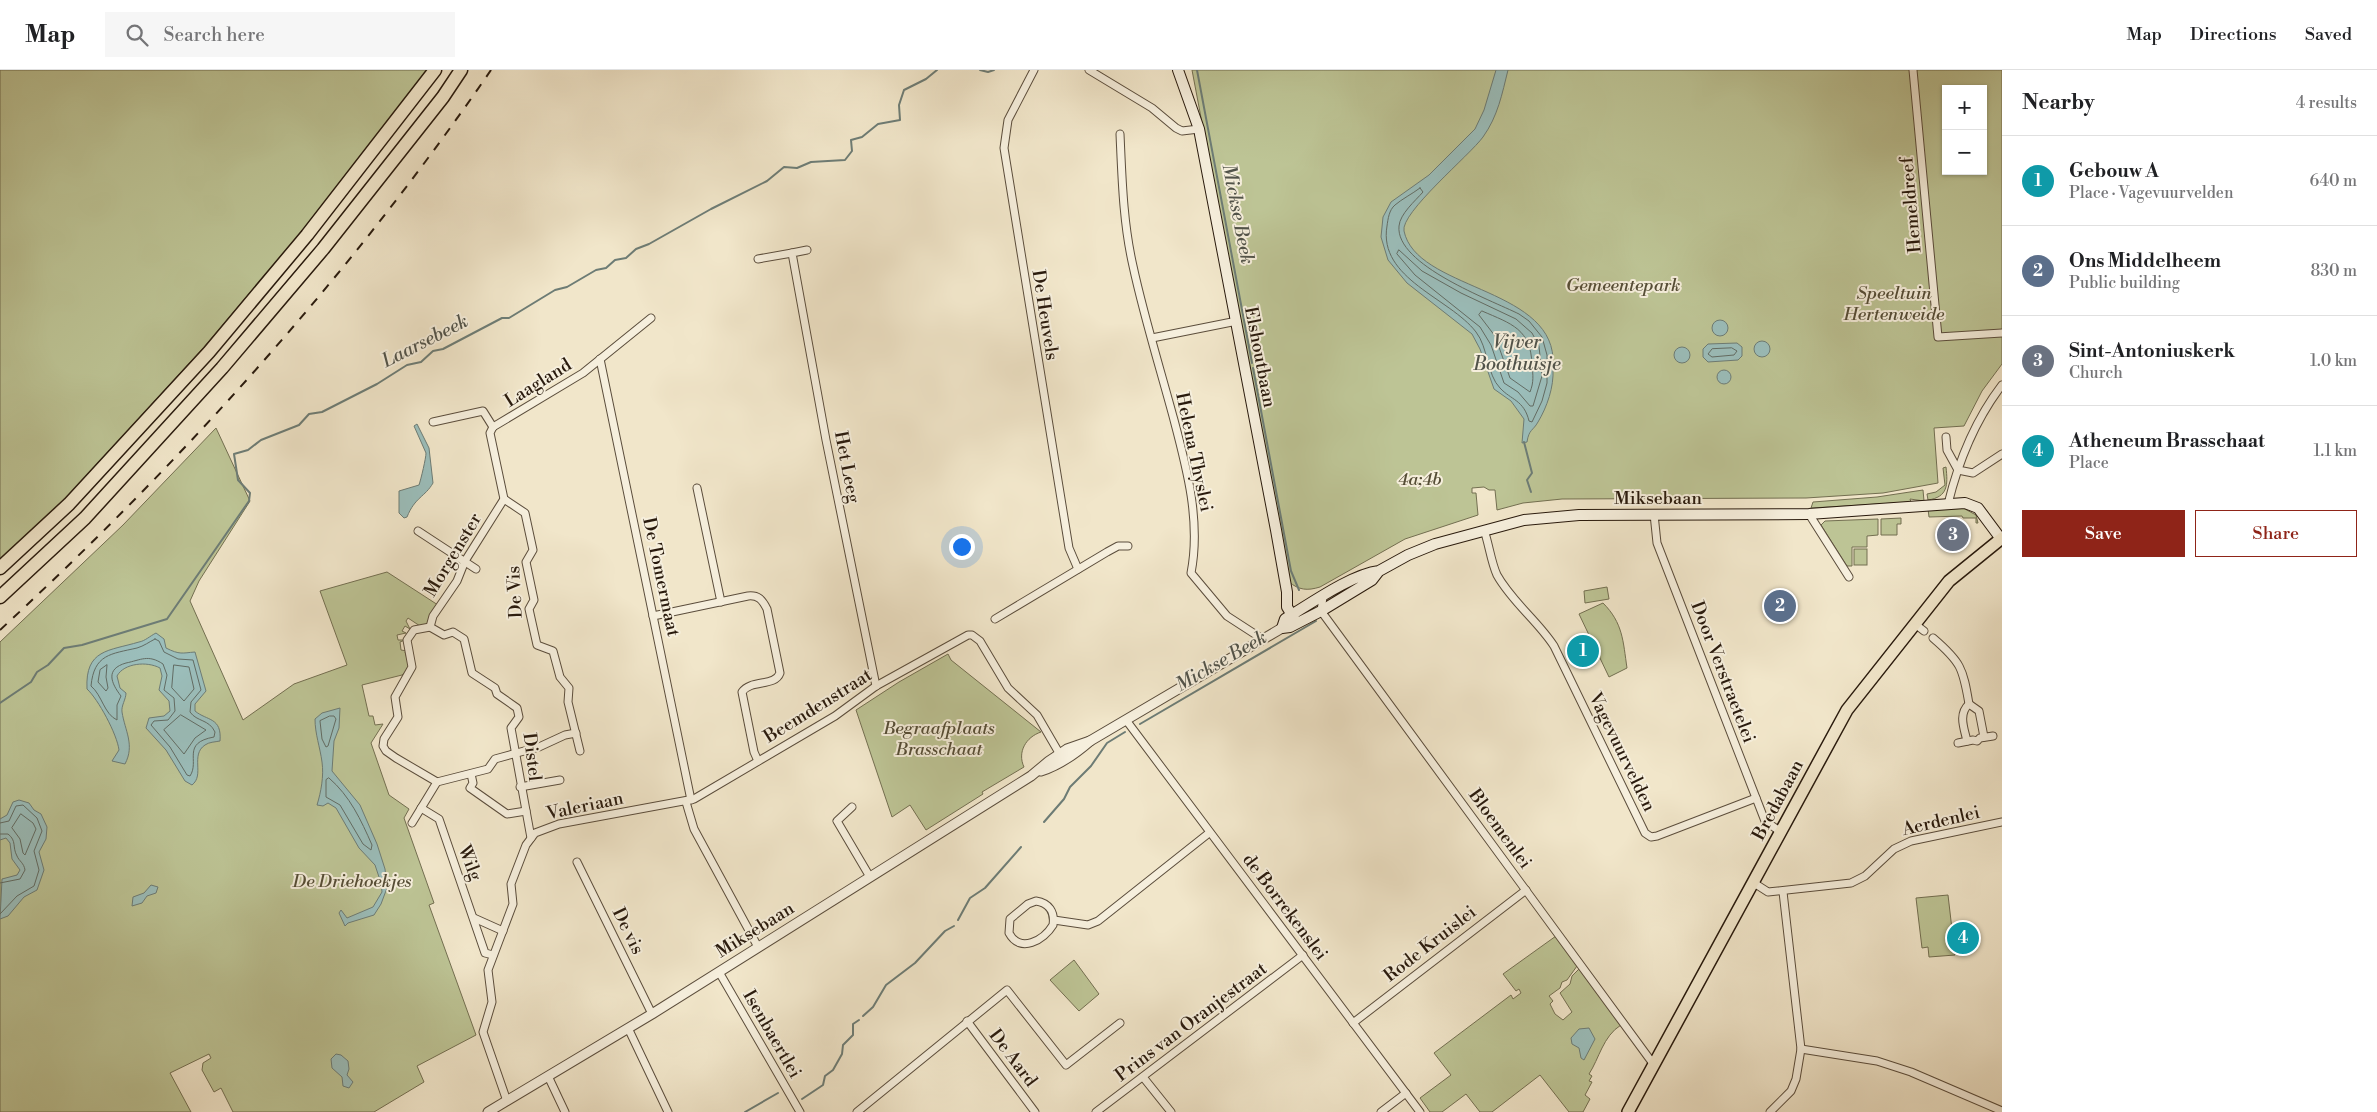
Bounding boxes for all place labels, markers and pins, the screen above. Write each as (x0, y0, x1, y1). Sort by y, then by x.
pin: 3 (1937, 516, 1969, 554)
pin: 2 (1764, 587, 1796, 625)
pin: 1 (1567, 632, 1599, 670)
pin: 4 (1947, 919, 1979, 957)

